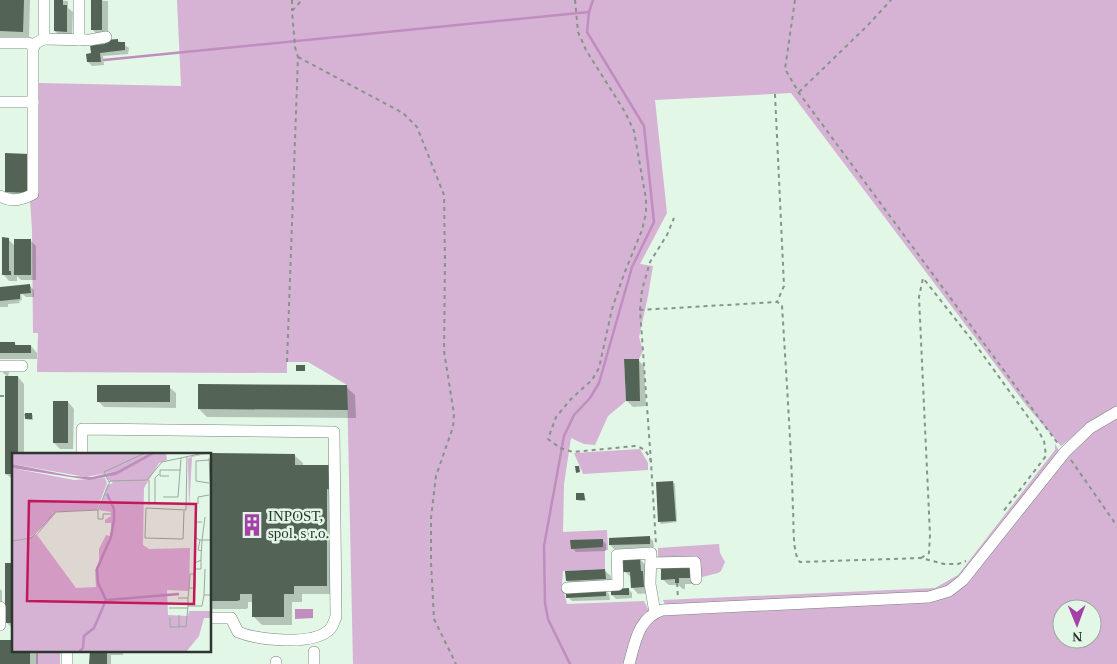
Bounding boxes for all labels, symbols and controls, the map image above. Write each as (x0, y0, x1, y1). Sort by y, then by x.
inset map (12, 453, 211, 652)
place label: INPOST, spol. s r.o. (268, 508, 329, 541)
building icon: INPOST, spol. s r.o. (239, 512, 265, 538)
north arrow (1052, 599, 1102, 649)
text: N (1072, 629, 1082, 644)

